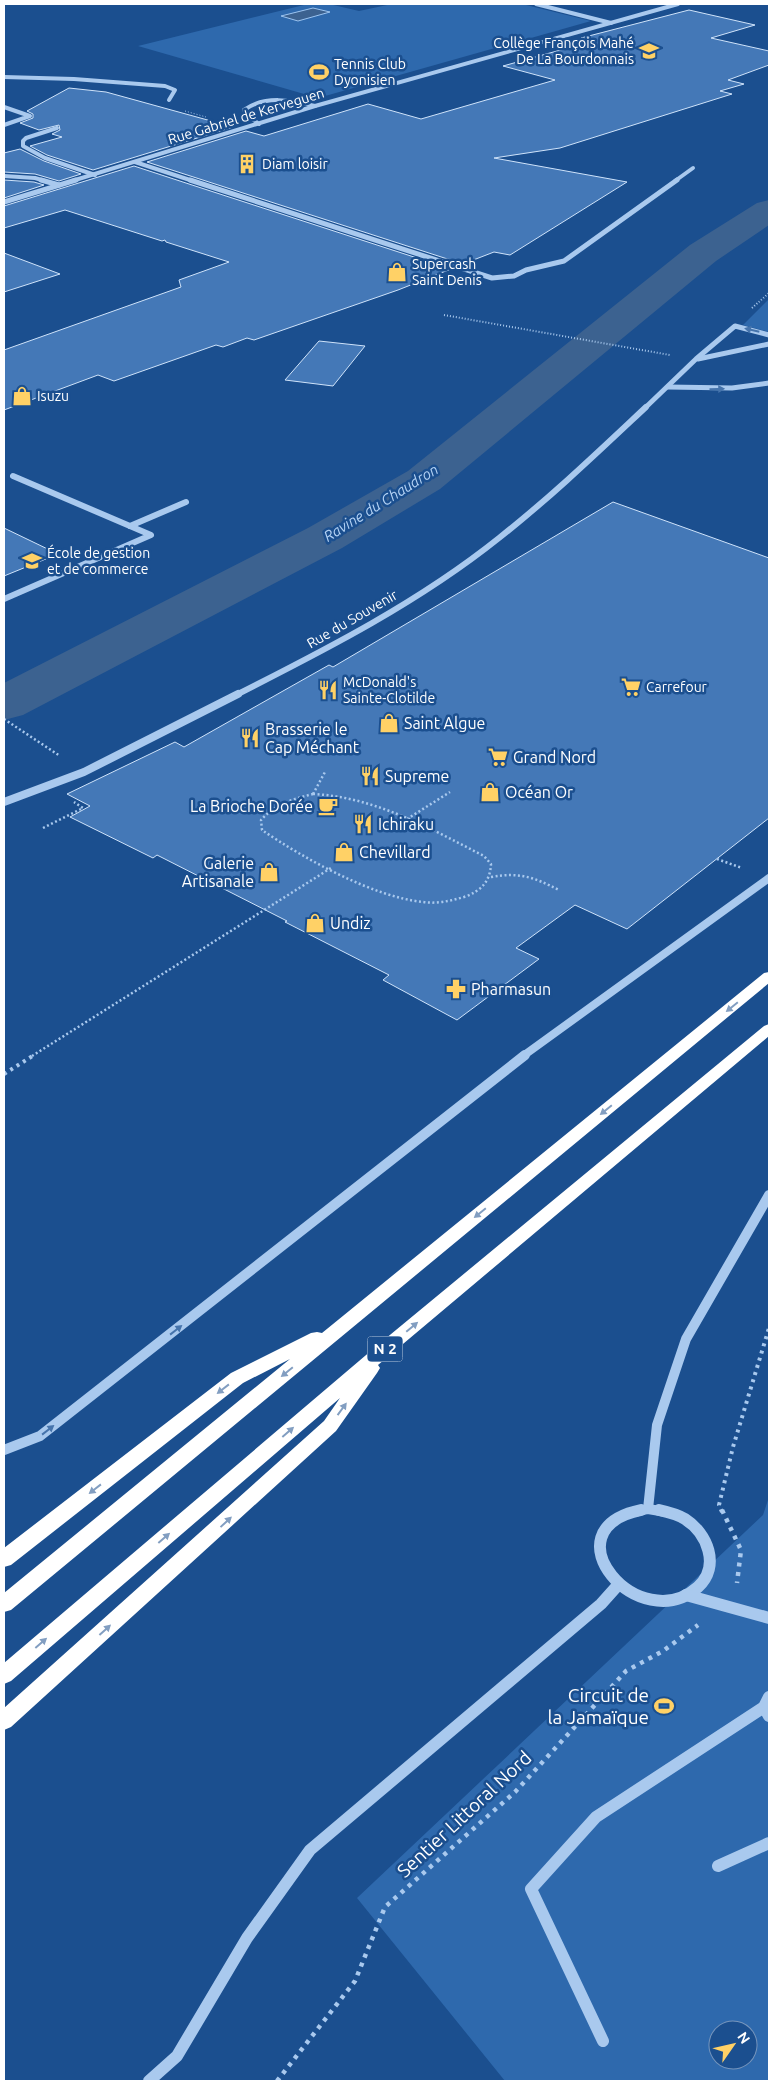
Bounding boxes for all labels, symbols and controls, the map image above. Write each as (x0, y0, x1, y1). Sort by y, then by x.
place label: Collège François Mahé De La Bourdonnais (493, 35, 634, 67)
school or university icon: Collège François Mahé De La Bourdonnais (638, 40, 660, 62)
place label: Tennis Club Dyonisien (334, 56, 406, 88)
sports icon: Tennis Club Dyonisien (308, 61, 330, 83)
street label: Rue Gabriel de Kerveguen (166, 85, 326, 147)
building icon: Diam loisir (236, 153, 258, 175)
place label: Diam loisir (262, 156, 329, 172)
place label: Supercash Saint Denis (412, 256, 482, 288)
shop icon: Supercash Saint Denis (386, 261, 408, 283)
one-way arrow (744, 326, 760, 334)
shop icon: Isuzu (11, 385, 33, 407)
one-way arrow (709, 385, 725, 393)
place label: Isuzu (37, 388, 69, 404)
water label: Ravine du Chaudron (320, 460, 441, 545)
place label: École de gestion et de commerce (47, 544, 150, 577)
school or university icon: École de gestion et de commerce (21, 550, 43, 572)
street label: Rue du Souvenir (304, 586, 401, 651)
place label: McDonald's Sainte-Clotilde (343, 674, 435, 706)
supermarket icon: Carrefour (620, 676, 642, 698)
restaurant icon: McDonald's Sainte-Clotilde (317, 679, 339, 701)
place label: Carrefour (646, 679, 708, 695)
shop icon: Saint Algue (378, 712, 400, 734)
place label: Saint Algue (404, 714, 485, 732)
place label: Brasserie le Cap Méchant (265, 720, 360, 756)
restaurant icon: Brasserie le Cap Méchant (239, 727, 261, 749)
supermarket icon: Grand Nord (487, 746, 509, 768)
place label: Grand Nord (513, 748, 596, 766)
restaurant icon: Supreme (359, 765, 381, 787)
place label: Supreme (385, 767, 449, 785)
shop icon: Océan Or (479, 781, 501, 803)
place label: Océan Or (505, 783, 573, 801)
cafe icon: La Brioche Dorée (317, 795, 339, 817)
place label: La Brioche Dorée (190, 797, 313, 815)
restaurant icon: Ichiraku (352, 813, 374, 835)
place label: Ichiraku (378, 815, 434, 833)
shop icon: Chevillard (333, 841, 355, 863)
place label: Chevillard (359, 843, 431, 861)
place label: Galerie Artisanale (182, 854, 254, 890)
shop icon: Galerie Artisanale (258, 861, 280, 883)
shop icon: Undiz (304, 912, 326, 934)
place label: Undiz (330, 914, 371, 932)
pharmacy icon: Pharmasun (445, 978, 467, 1000)
place label: Pharmasun (471, 980, 551, 998)
one-way arrow (725, 1002, 738, 1013)
one-way arrow (600, 1105, 613, 1116)
one-way arrow (474, 1208, 487, 1219)
one-way arrow (405, 1321, 418, 1332)
one-way arrow (169, 1324, 182, 1335)
road number: N 2 (368, 1336, 402, 1362)
one-way arrow (280, 1366, 293, 1377)
one-way arrow (217, 1384, 230, 1395)
one-way arrow (337, 1402, 347, 1415)
one-way arrow (41, 1424, 54, 1435)
one-way arrow (281, 1426, 293, 1438)
one-way arrow (89, 1483, 102, 1494)
one-way arrow (220, 1516, 232, 1528)
one-way arrow (158, 1532, 171, 1543)
one-way arrow (99, 1624, 111, 1636)
one-way arrow (34, 1638, 47, 1649)
place label: Circuit de la Jamaïque (548, 1684, 649, 1728)
sports icon: Circuit de la Jamaïque (653, 1695, 675, 1717)
street label: Sentier Littoral Nord (393, 1746, 535, 1882)
north arrow (708, 2020, 758, 2070)
text: N (734, 2029, 753, 2047)

